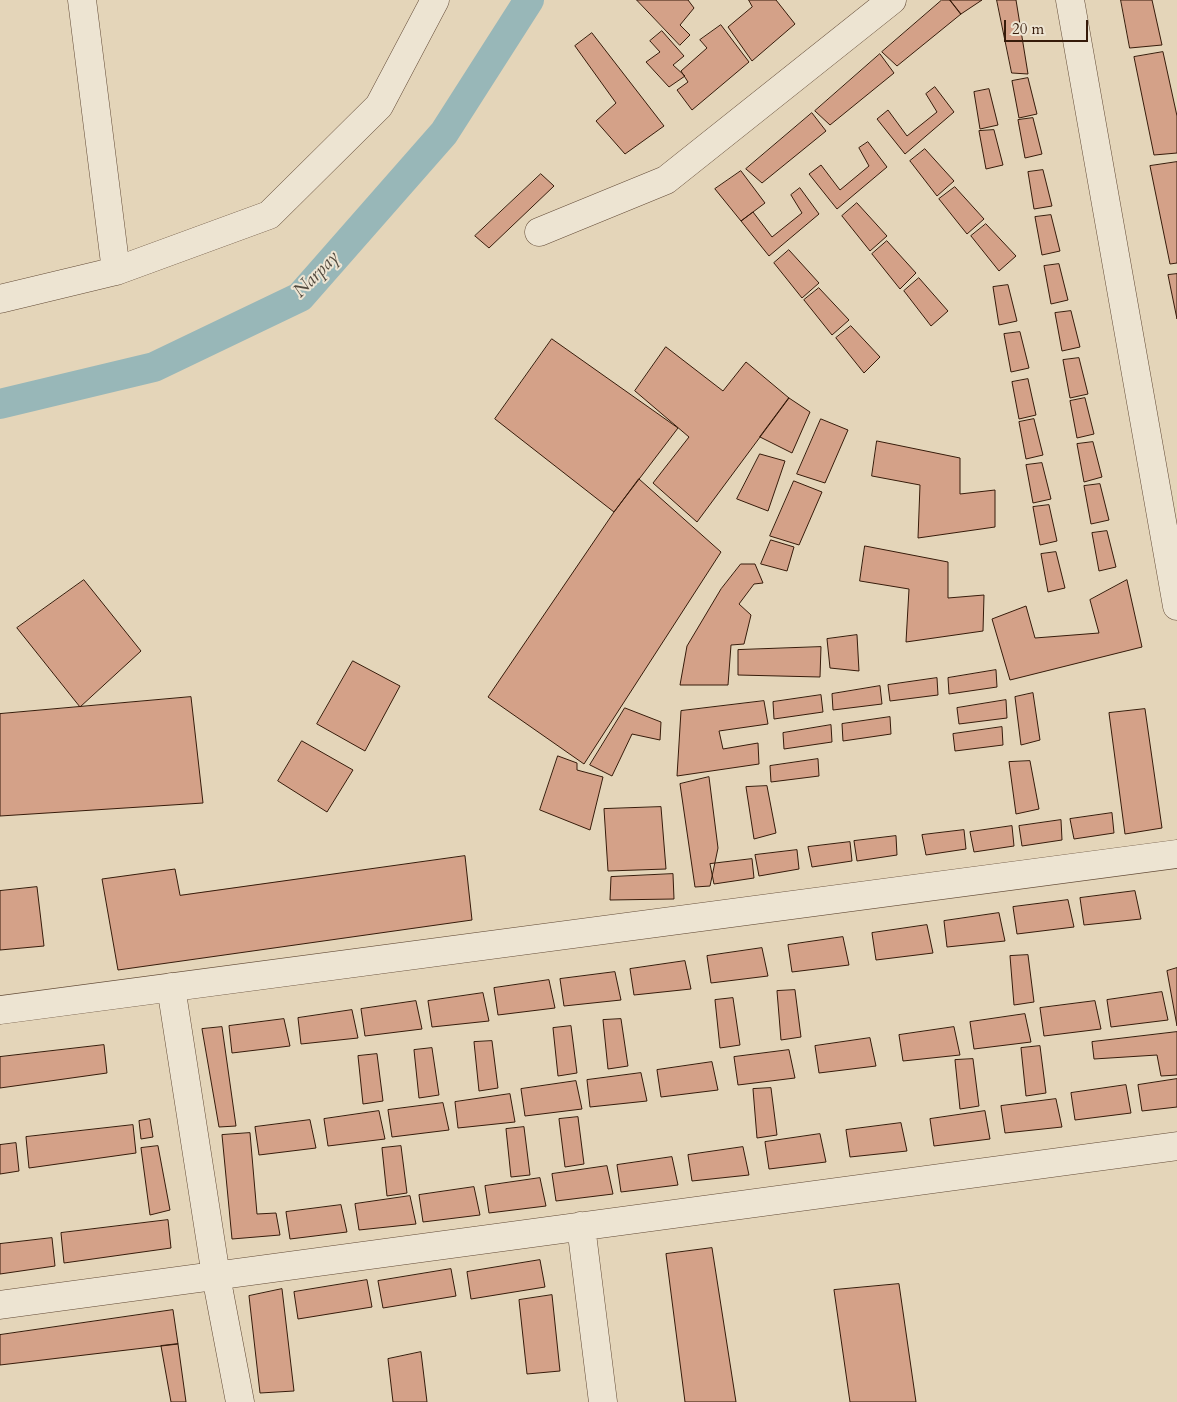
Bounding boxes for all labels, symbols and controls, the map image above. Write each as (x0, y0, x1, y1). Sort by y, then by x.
scale bar (1007, 10, 1091, 42)
text: 20 m (1012, 19, 1044, 39)
water label: Narpay (289, 247, 345, 303)

